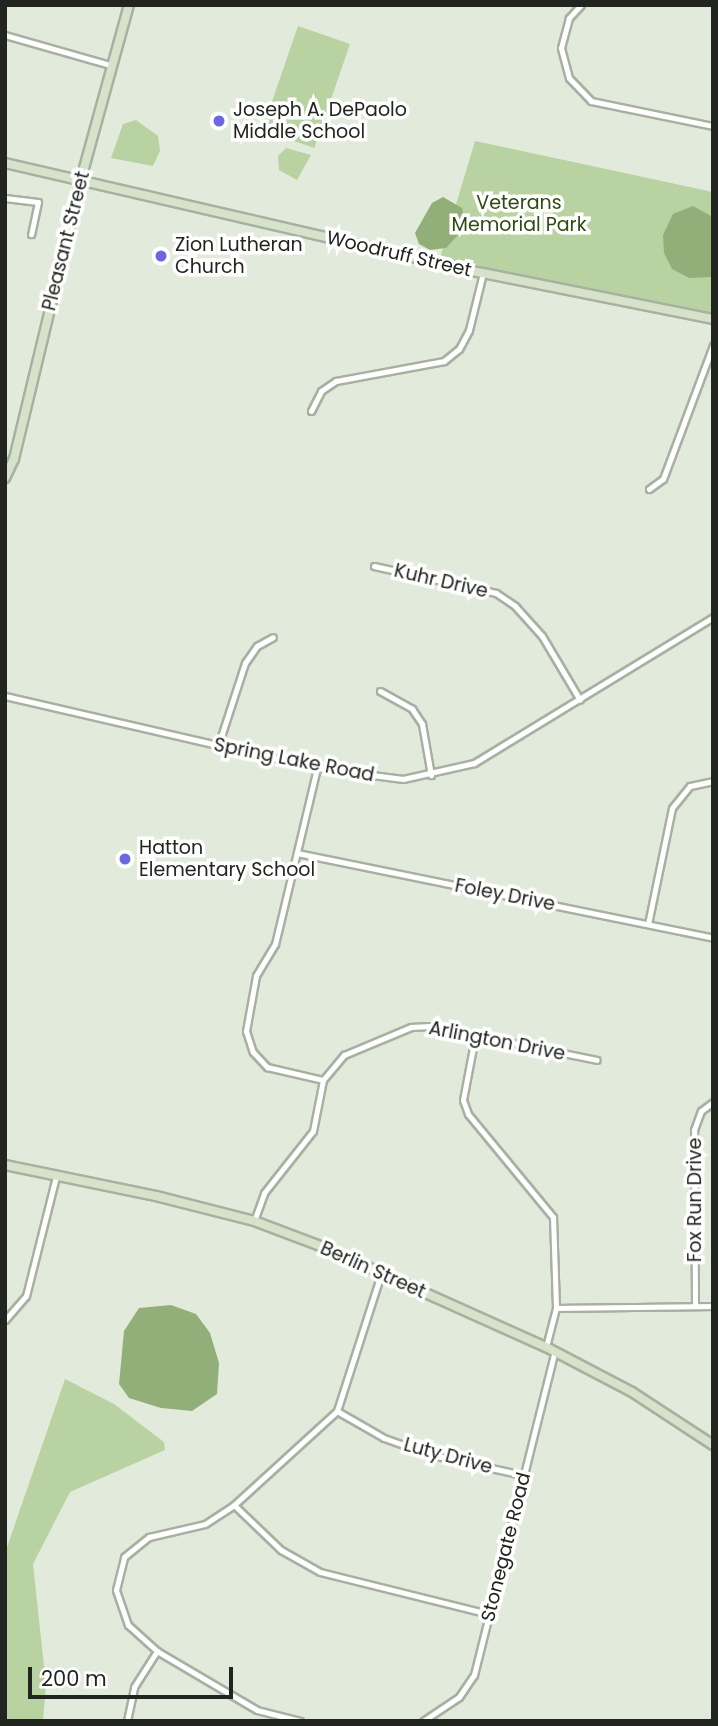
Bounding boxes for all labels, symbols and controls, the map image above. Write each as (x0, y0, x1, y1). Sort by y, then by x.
place label: Joseph A. DePaolo Middle School (233, 99, 407, 143)
marker: Joseph A. DePaolo Middle School (211, 113, 227, 129)
street label: Pleasant Street (38, 169, 94, 313)
park label: Veterans Memorial Park (452, 192, 586, 236)
street label: Woodruff Street (324, 226, 474, 282)
place label: Zion Lutheran Church (175, 234, 303, 278)
marker: Zion Lutheran Church (153, 248, 169, 264)
street label: Kuhr Drive (392, 559, 490, 603)
street label: Spring Lake Road (212, 733, 376, 787)
place label: Hatton Elementary School (139, 837, 315, 881)
marker: Hatton Elementary School (117, 851, 133, 867)
street label: Foley Drive (453, 874, 557, 916)
street label: Arlington Drive (427, 1017, 567, 1065)
street label: Fox Run Drive (684, 1138, 706, 1262)
street label: Berlin Street (317, 1237, 429, 1303)
street label: Luty Drive (401, 1433, 495, 1479)
street label: Stonegate Road (476, 1470, 536, 1624)
scale bar (32, 1652, 236, 1696)
text: 200 m (41, 1664, 107, 1693)

